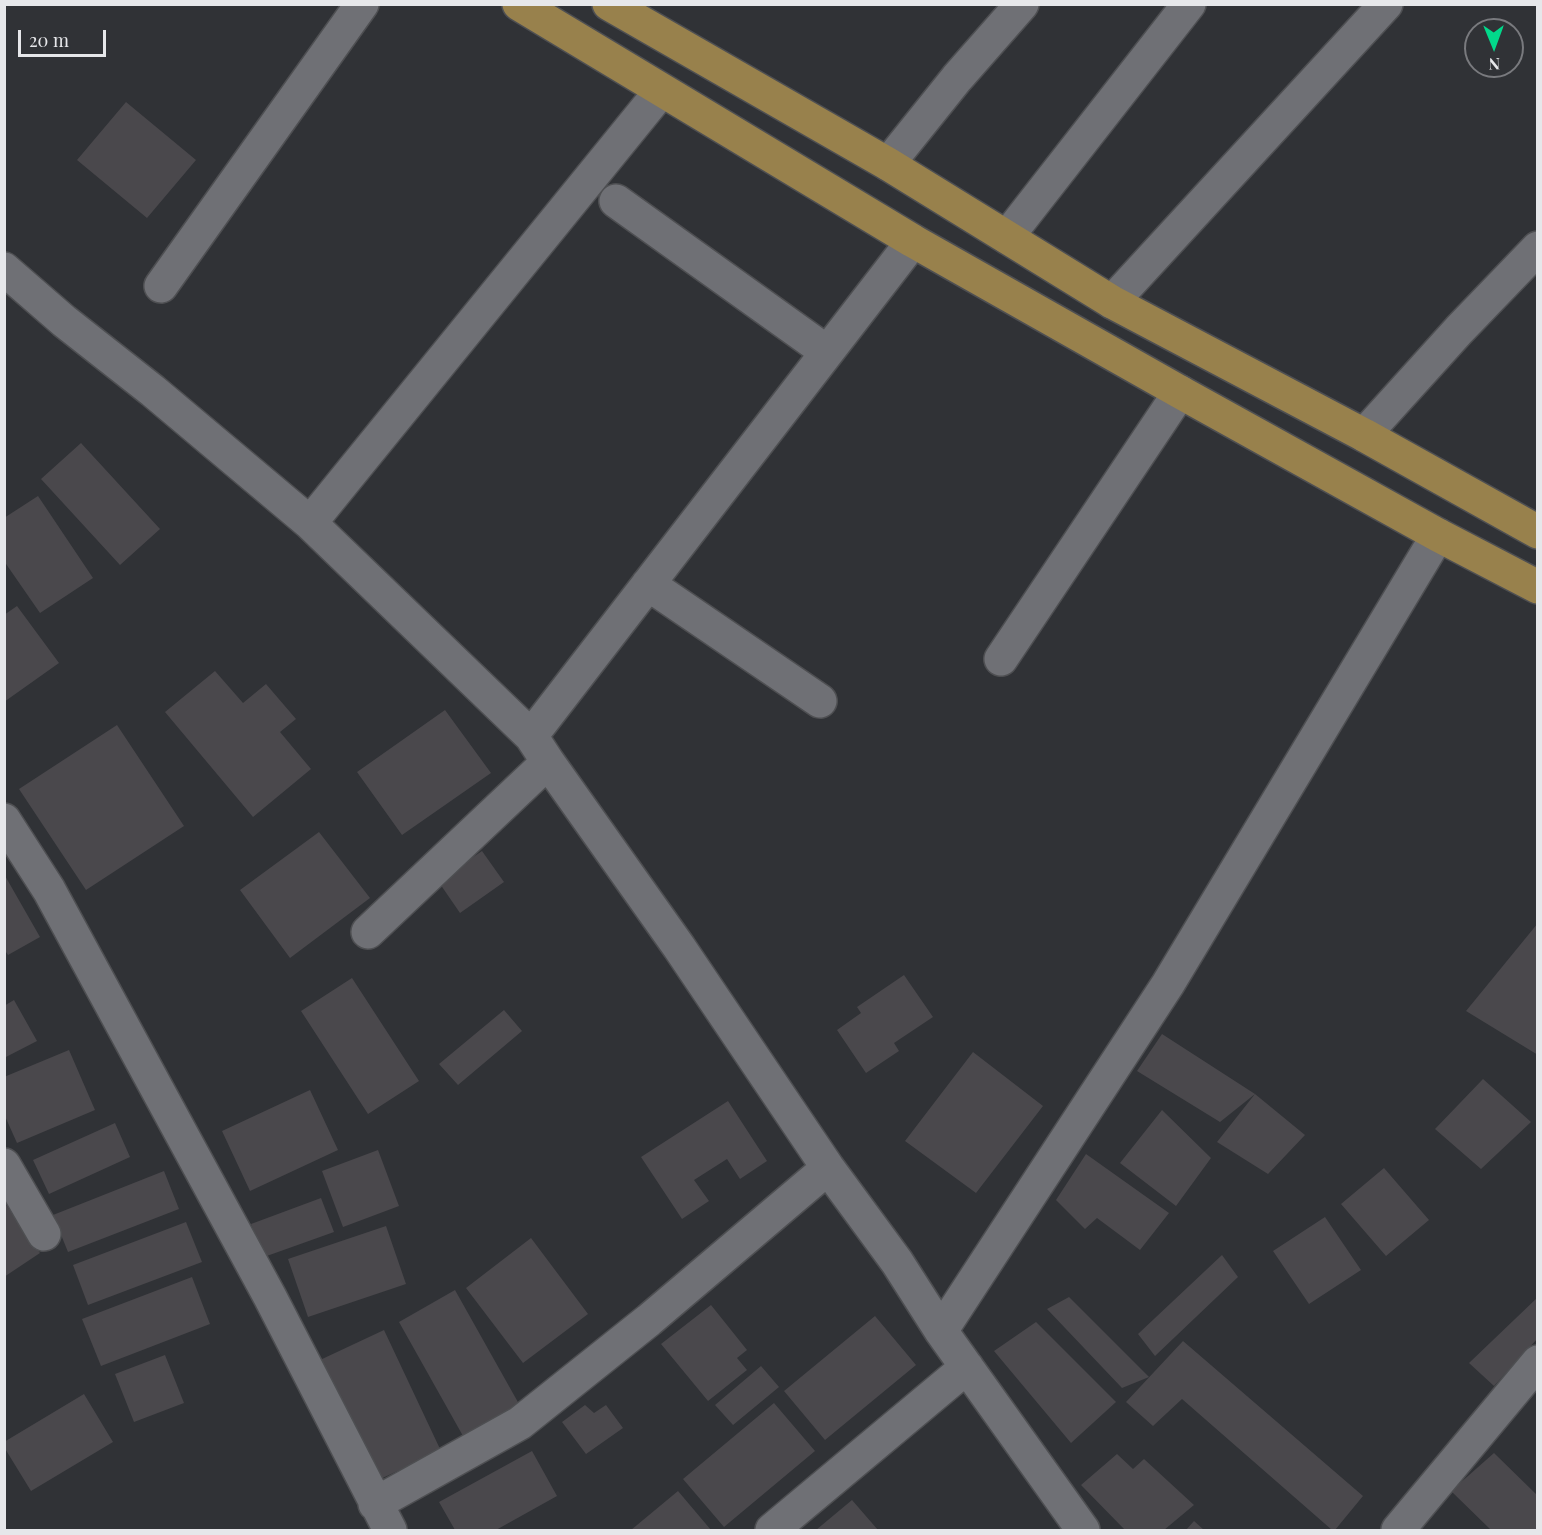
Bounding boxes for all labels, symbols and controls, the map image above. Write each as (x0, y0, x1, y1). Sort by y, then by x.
scale bar (21, 18, 110, 56)
north arrow (1464, 18, 1524, 78)
text: 20 m (29, 28, 69, 52)
text: N (1488, 54, 1500, 75)

